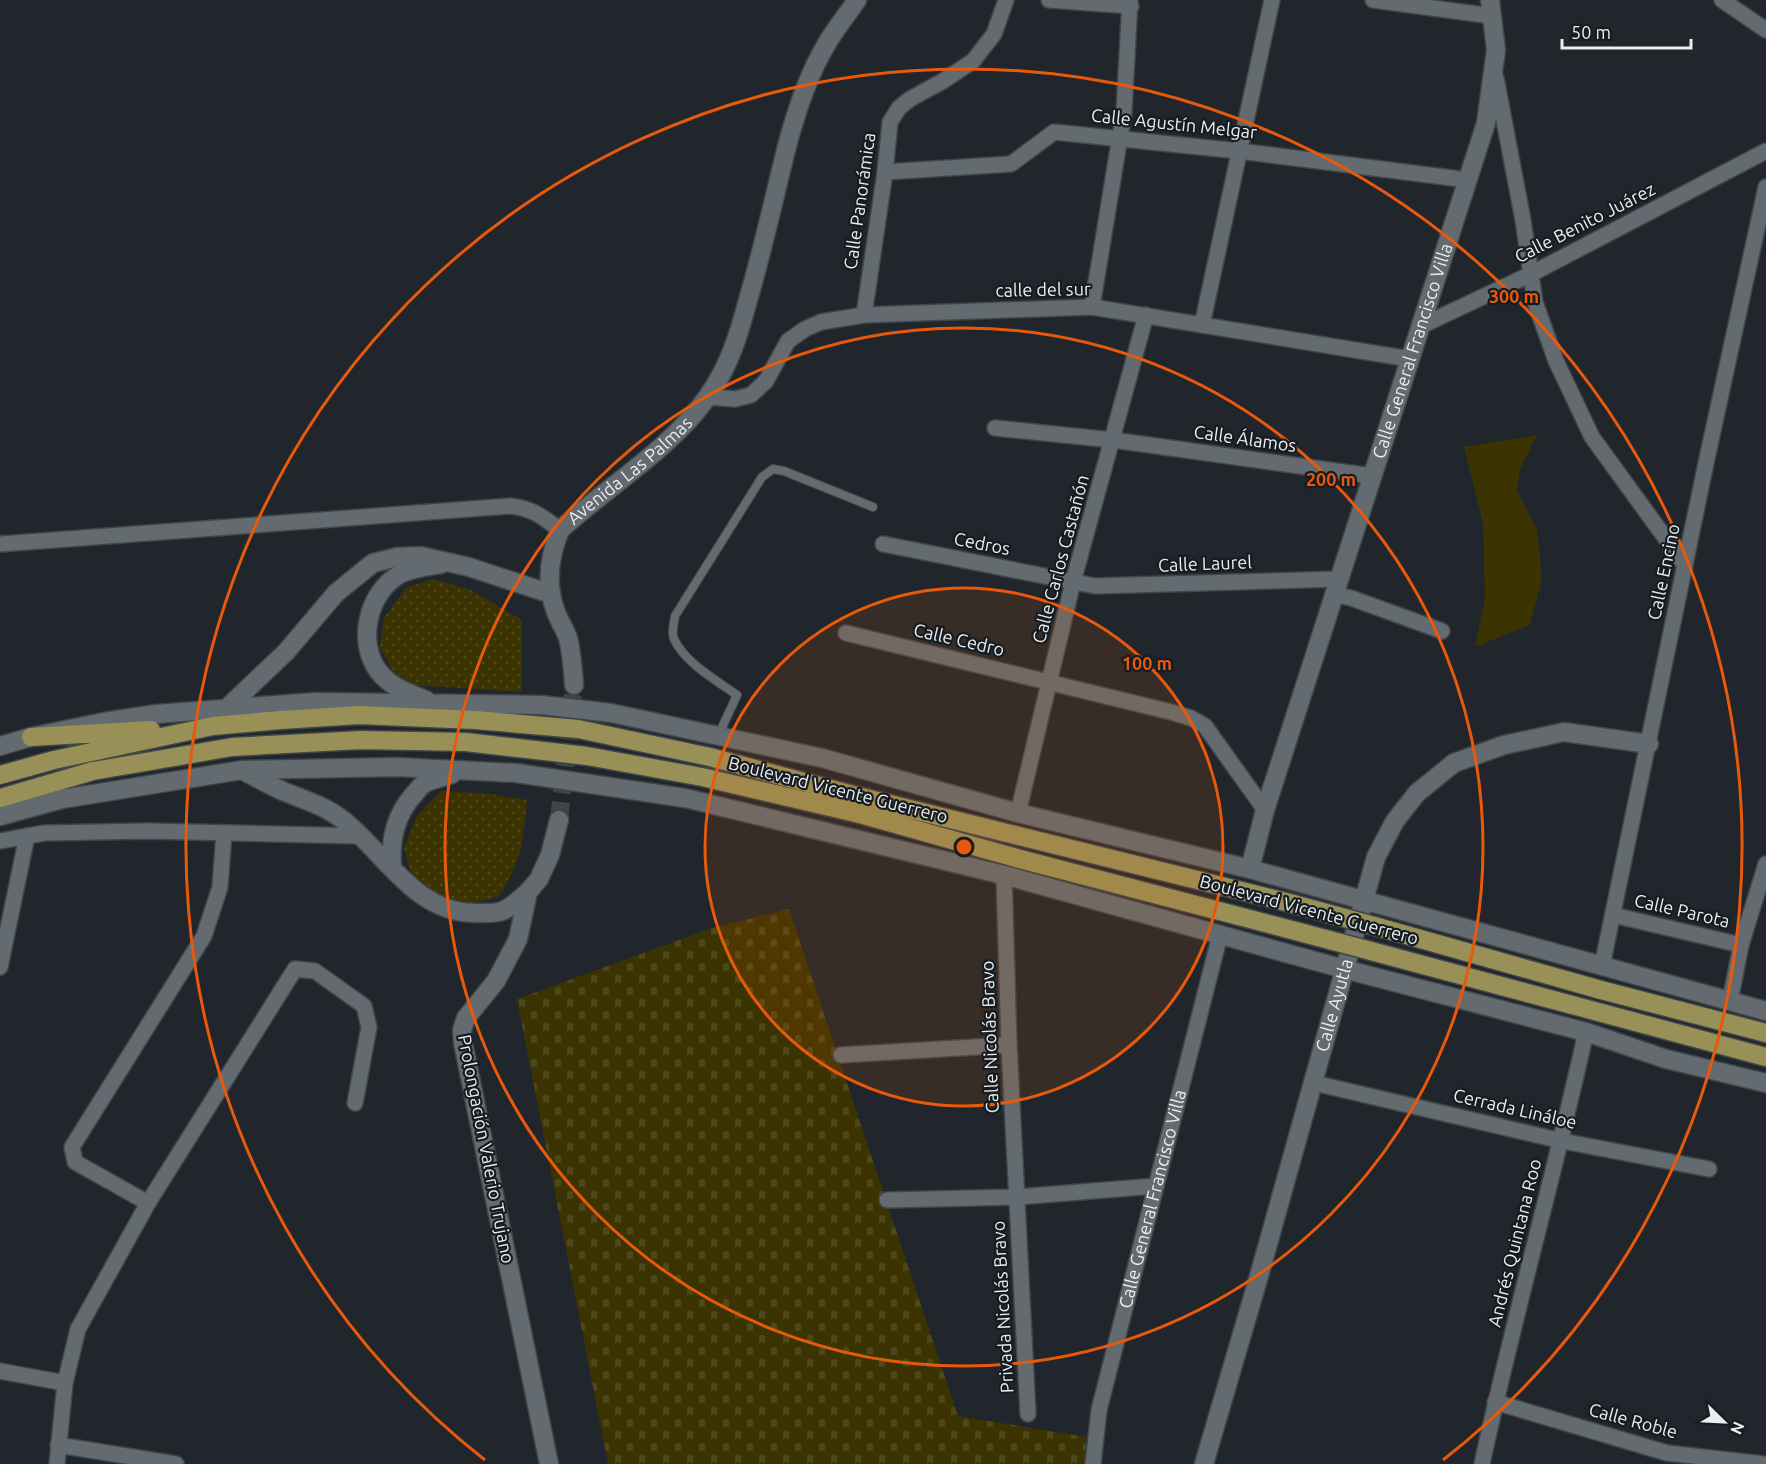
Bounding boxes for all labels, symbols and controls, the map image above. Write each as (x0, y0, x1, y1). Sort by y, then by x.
scale bar (1562, 12, 1691, 50)
text: 50 m (1571, 22, 1611, 42)
street label: Calle Agustín Melgar (1090, 104, 1258, 142)
street label: Calle Panorámica (840, 131, 879, 271)
street label: Calle Benito Juárez (1511, 178, 1658, 266)
street label: Calle General Francisco Villa (1368, 241, 1456, 461)
street label: calle del sur (995, 278, 1091, 300)
text: 300 m (1489, 286, 1539, 306)
street label: Avenida Las Palmas (563, 412, 696, 528)
street label: Calle Álamos (1193, 420, 1298, 455)
text: 200 m (1306, 469, 1356, 489)
street label: Calle Carlos Castañón (1028, 472, 1092, 645)
street label: Calle Encino (1643, 522, 1683, 622)
street label: Cedros (952, 528, 1012, 558)
street label: Calle Laurel (1158, 551, 1253, 575)
street label: Calle Cedro (912, 619, 1007, 659)
text: 100 m (1122, 653, 1172, 673)
street label: Boulevard Vicente Guerrero (726, 752, 950, 826)
centre of rings (954, 837, 974, 857)
street label: Boulevard Vicente Guerrero (1198, 870, 1421, 948)
street label: Calle Parota (1633, 889, 1732, 931)
street label: Calle Ayutla (1311, 956, 1356, 1054)
street label: Calle Nicolás Bravo (976, 960, 1002, 1114)
street label: Prolongación Valerio Trujano (455, 1033, 519, 1265)
street label: Cerrada Lináloe (1452, 1084, 1579, 1132)
street label: Calle General Francisco Villa (1114, 1087, 1189, 1310)
street label: Andrés Quintana Roo (1483, 1157, 1546, 1329)
street label: Privada Nicolás Bravo (987, 1220, 1017, 1394)
north arrow (1694, 1392, 1754, 1452)
street label: Calle Roble (1587, 1399, 1680, 1441)
text: N (1727, 1419, 1748, 1437)

